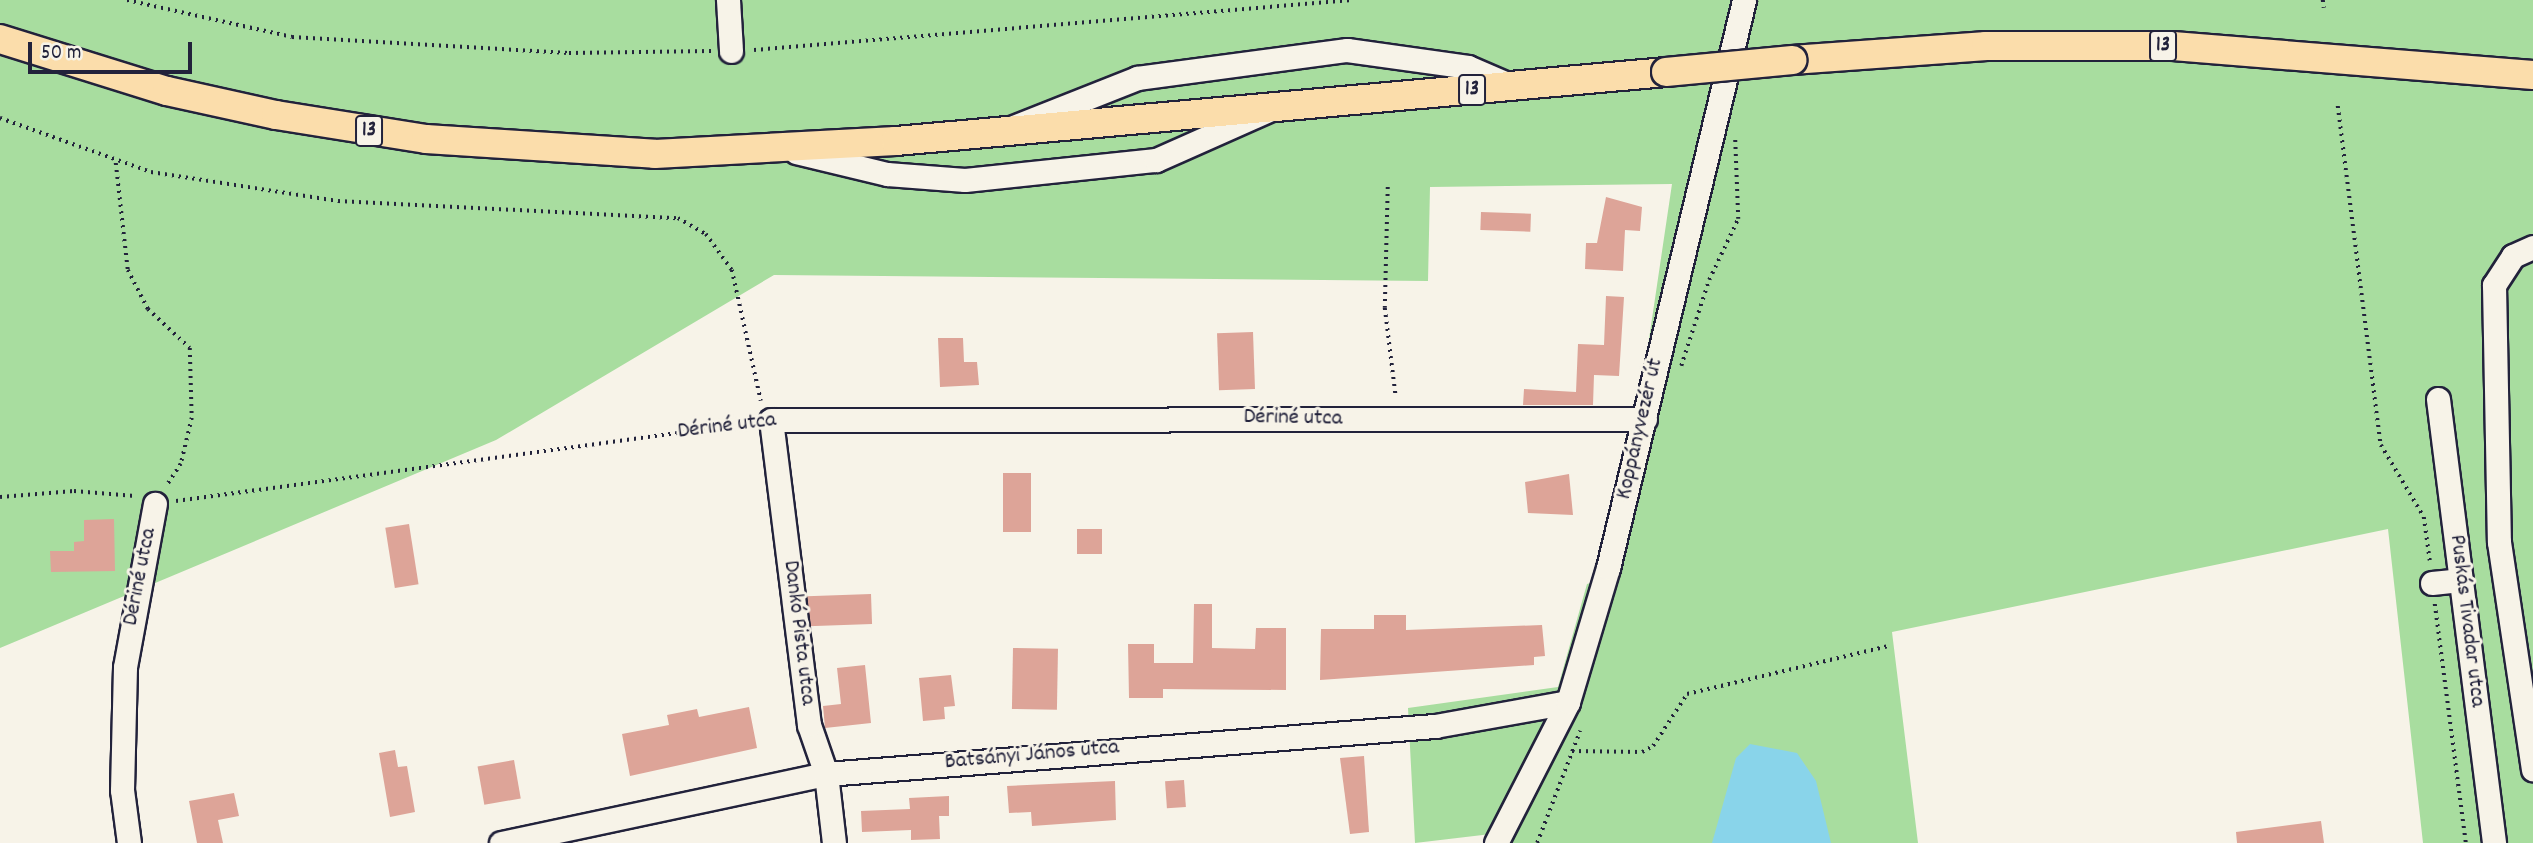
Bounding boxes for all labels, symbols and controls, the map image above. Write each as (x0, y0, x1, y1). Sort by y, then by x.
scale bar (32, 28, 196, 72)
road number: 13 (2149, 28, 2177, 64)
text: 50 m (41, 39, 81, 69)
road number: 13 (1458, 72, 1486, 108)
road number: 13 (355, 114, 383, 148)
street label: Koppányvezér út (1611, 356, 1671, 502)
street label: Dériné utca (1243, 404, 1343, 434)
street label: Dériné utca (676, 407, 778, 447)
street label: Dériné utca (118, 526, 164, 628)
street label: Puskás Tivadar utca (2442, 533, 2490, 709)
street label: Dankó Pista utca (775, 559, 821, 707)
street label: Batsányi János utca (944, 735, 1120, 777)

